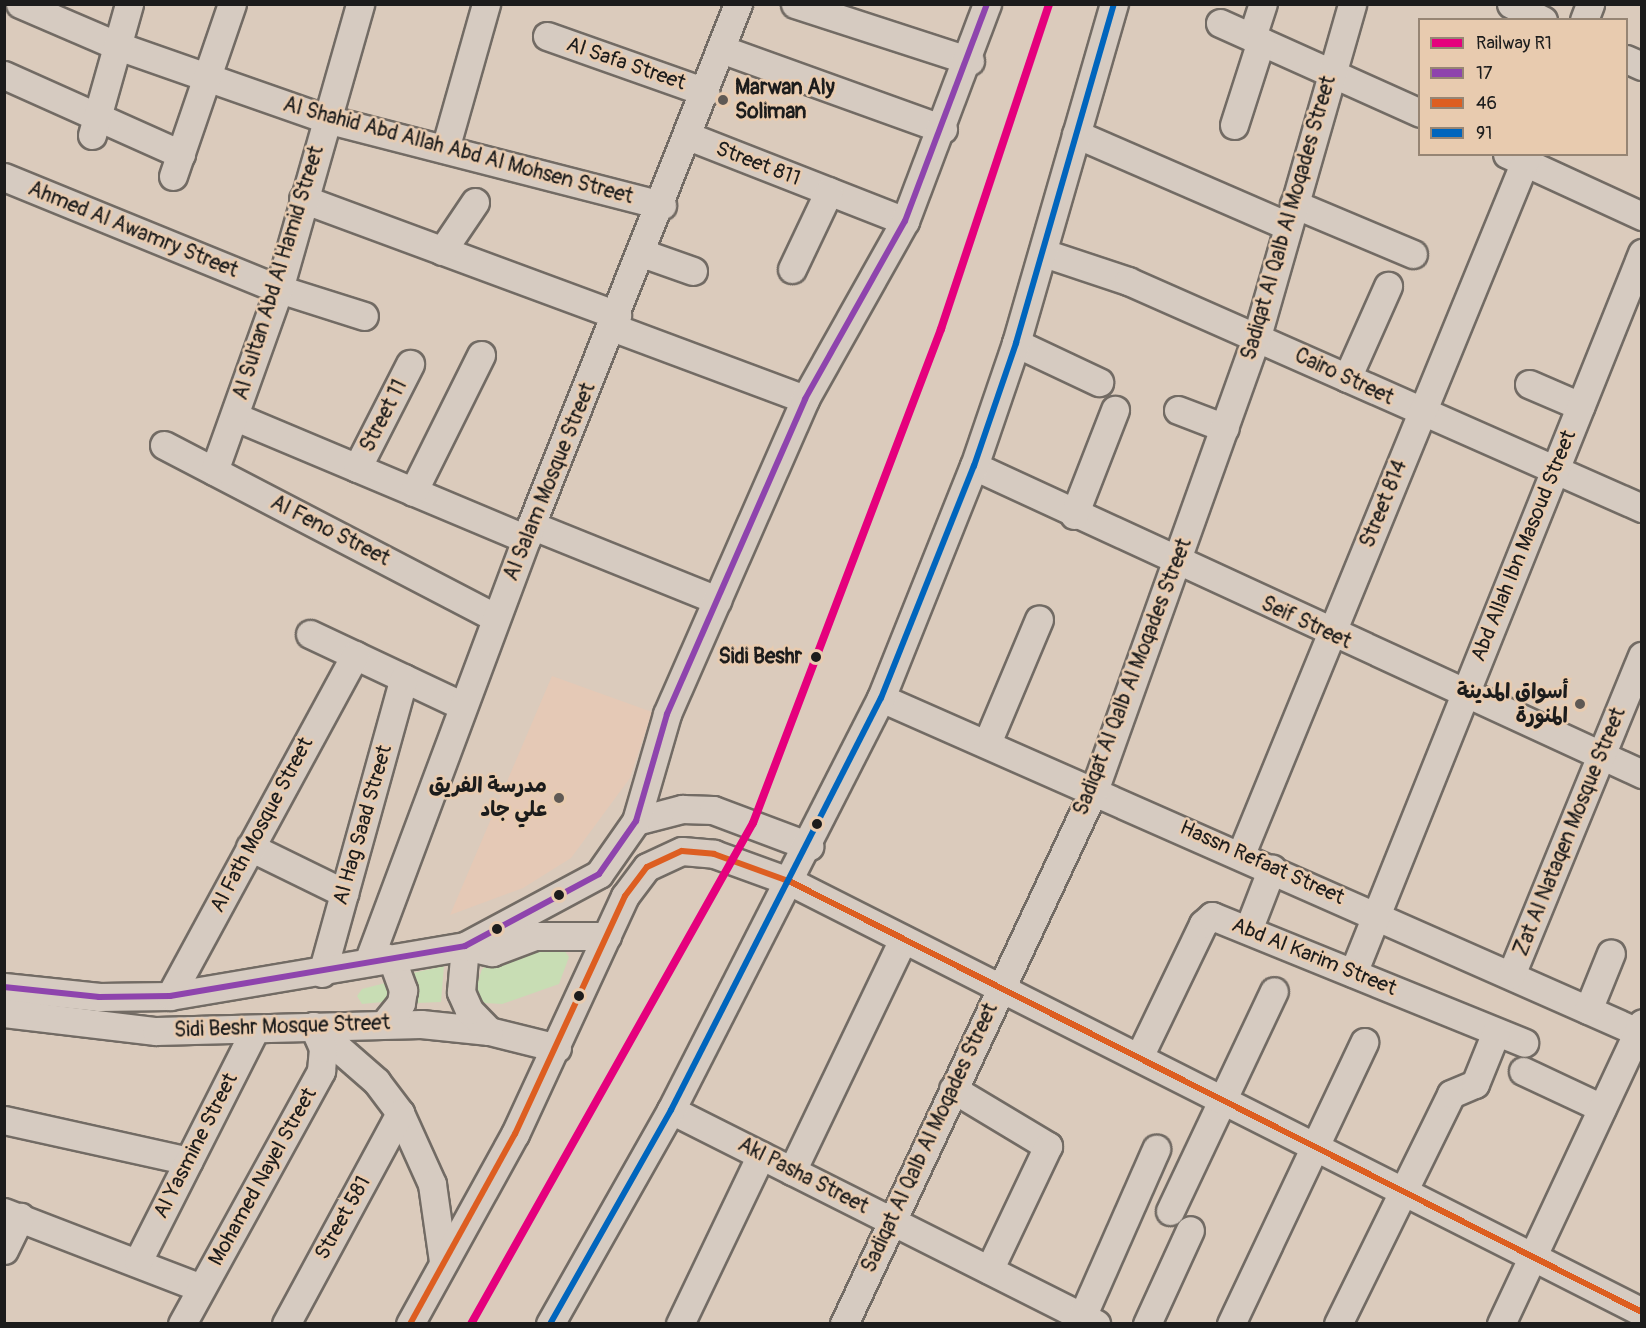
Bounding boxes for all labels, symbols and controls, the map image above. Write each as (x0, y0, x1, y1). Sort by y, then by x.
legend (1418, 18, 1628, 156)
street label: Al Safa Street (563, 32, 689, 96)
text: Railway R1 (1476, 32, 1552, 55)
text: 17 (1476, 62, 1493, 85)
street label: Sadiqat Al Qalb Al Moqades Street (1236, 73, 1342, 363)
place label: Marwan Aly Soliman (735, 75, 835, 125)
street label: Al Shahid Abd Allah Abd Al Mohsen Street (280, 92, 636, 210)
text: 46 (1476, 92, 1497, 115)
marker: Marwan Aly Soliman (716, 93, 730, 107)
text: 91 (1476, 122, 1492, 145)
street label: Street 811 (712, 136, 804, 192)
street label: Al Sultan Abd Al Hamid Street (228, 143, 330, 403)
street label: Ahmed Al Awamry Street (24, 176, 242, 284)
street label: Cairo Street (1290, 343, 1398, 411)
street label: Street 11 (355, 376, 413, 456)
street label: Al Salam Mosque Street (499, 379, 601, 585)
street label: Abd Allah Ibn Masoud Street (1466, 427, 1582, 665)
street label: Street 814 (1355, 456, 1413, 552)
street label: Al Feno Street (266, 490, 394, 572)
street label: Sadiqat Al Qalb Al Moqades Street (1068, 535, 1198, 819)
street label: Seif Street (1257, 591, 1355, 655)
place label: Sidi Beshr (718, 644, 802, 670)
marker: Sidi Beshr (807, 648, 825, 666)
place label: أسواق المدينة المنورة (1457, 679, 1568, 729)
marker: أسواق المدينة المنورة (1573, 697, 1587, 711)
street label: Zat Al Nataqen Mosque Street (1509, 704, 1631, 960)
street label: Al Fath Mosque Street (205, 733, 319, 917)
street label: Al Hag Saad Street (328, 742, 398, 908)
place label: مدرسة الفريق علي جاد (429, 773, 547, 823)
marker: مدرسة الفريق علي جاد (552, 791, 566, 805)
street label: Hassn Refaat Street (1176, 815, 1348, 911)
unlabelled marker (811, 818, 823, 830)
unlabelled marker (553, 889, 565, 901)
street label: Abd Al Karim Street (1228, 912, 1400, 1002)
unlabelled marker (491, 923, 503, 935)
unlabelled marker (573, 990, 585, 1002)
street label: Sadiqat Al Qalb Al Moqades Street (856, 999, 1004, 1277)
street label: Sidi Beshr Mosque Street (174, 1011, 390, 1043)
street label: Al Yasmine Street (149, 1069, 243, 1223)
street label: Mohamed Nayel Street (204, 1084, 322, 1270)
street label: Akl Pasha Street (734, 1132, 872, 1220)
street label: Street 581 (310, 1172, 376, 1264)

